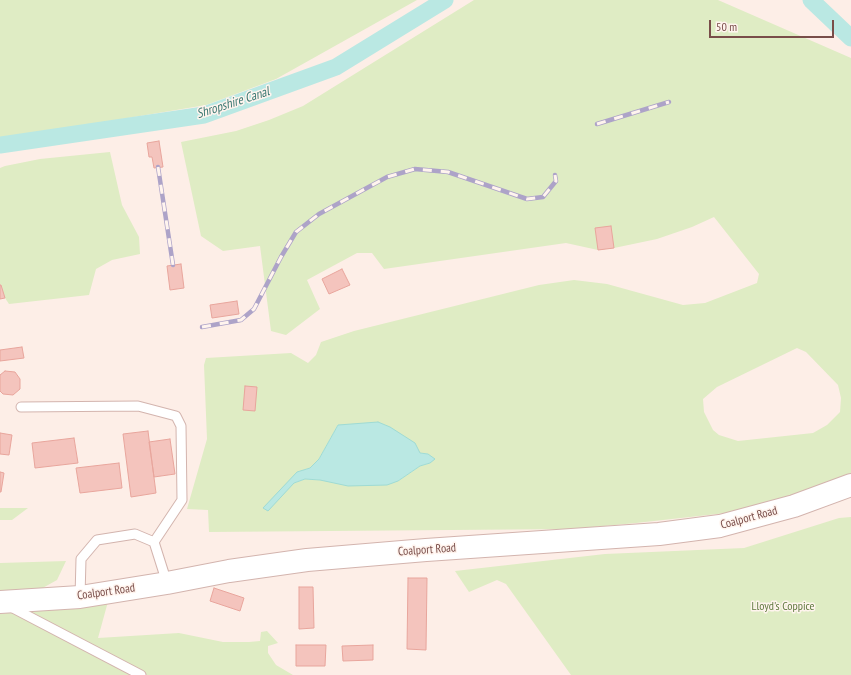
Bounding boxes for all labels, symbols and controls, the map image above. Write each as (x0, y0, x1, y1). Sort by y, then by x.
scale bar (711, 12, 836, 38)
text: 50 m (716, 19, 737, 34)
water label: Shropshire Canal (195, 84, 271, 122)
street label: Coalport Road (719, 504, 779, 532)
street label: Coalport Road (397, 541, 457, 559)
street label: Coalport Road (76, 581, 136, 603)
park label: Lloyd's Coppice (751, 600, 815, 614)

